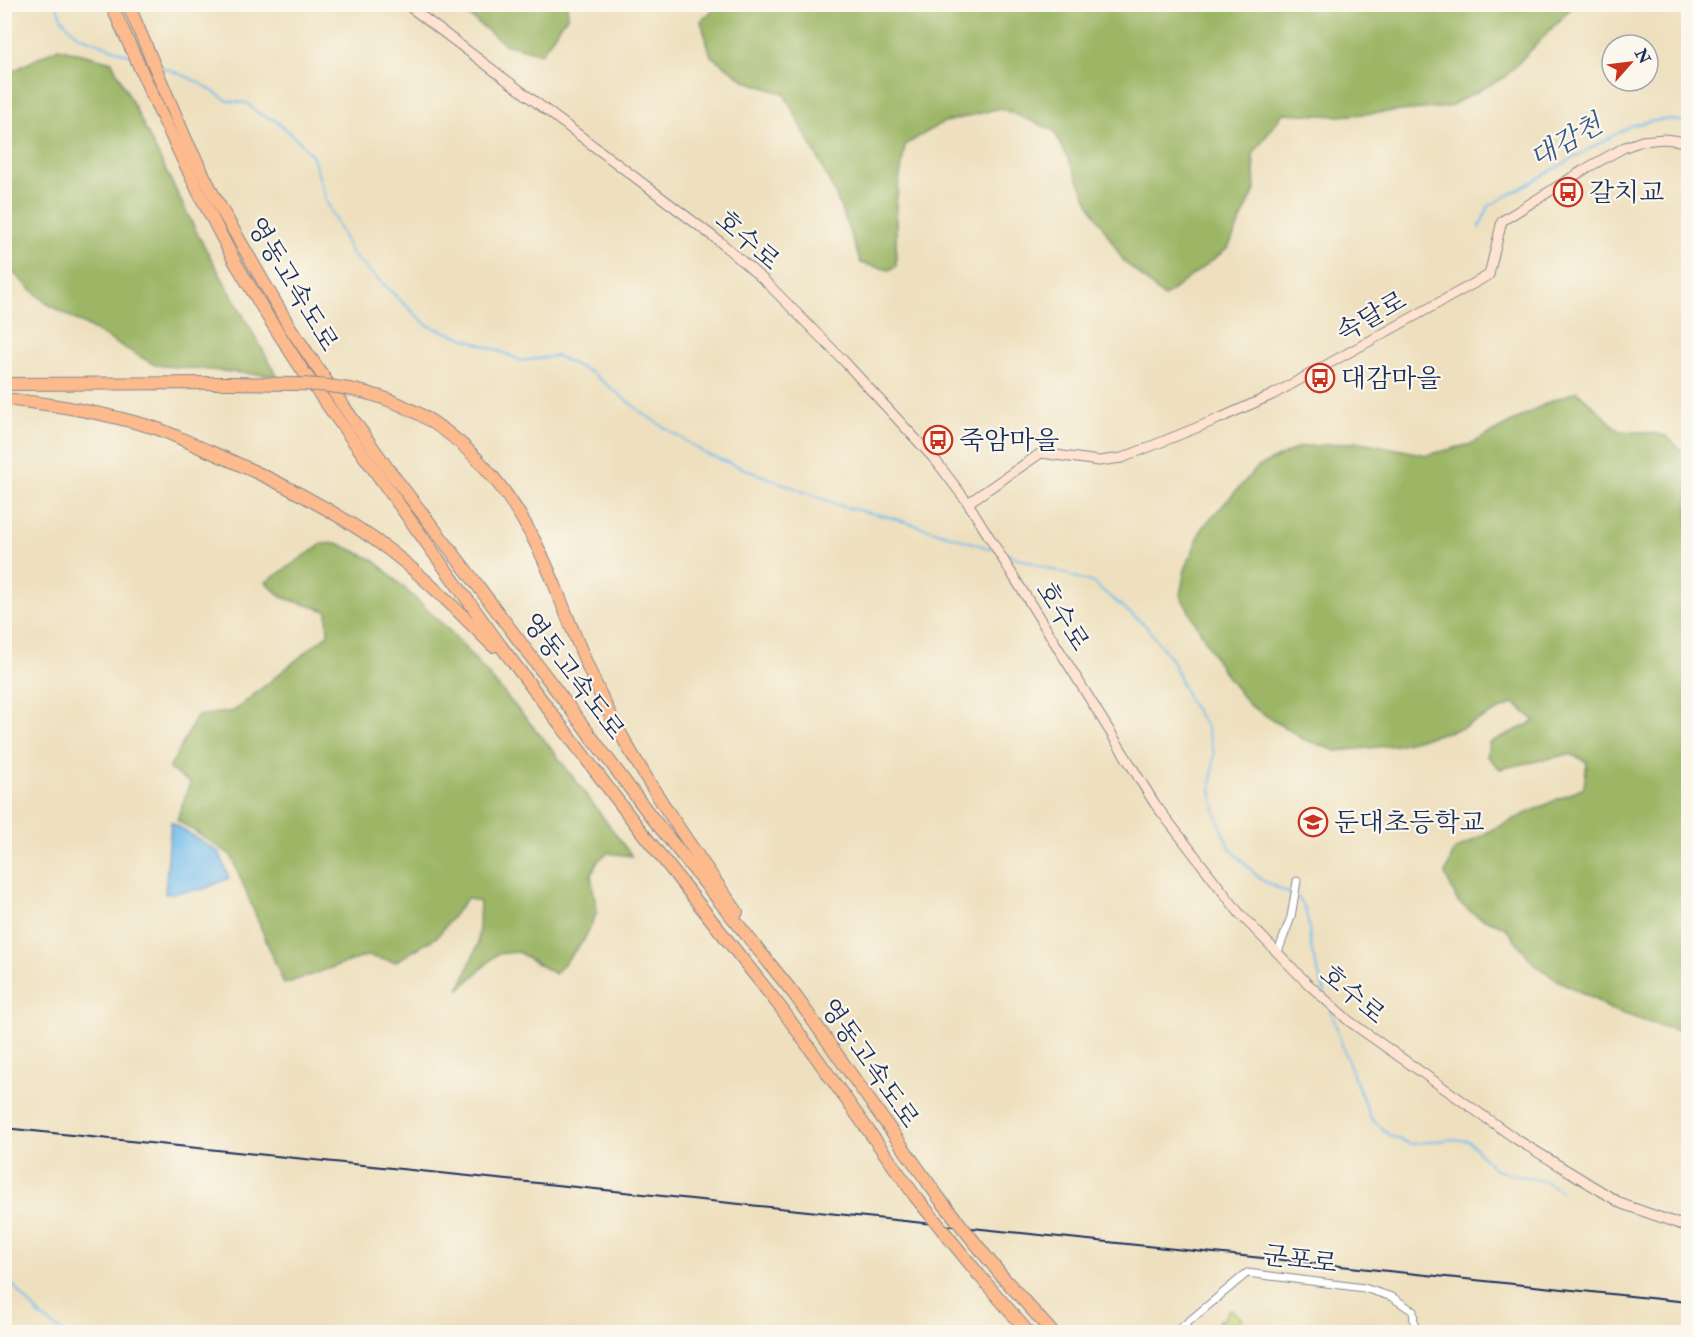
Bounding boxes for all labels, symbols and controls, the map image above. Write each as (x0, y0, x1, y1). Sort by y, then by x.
north arrow (1600, 33, 1660, 93)
text: N (1630, 45, 1655, 68)
water label: 대감천 (1524, 107, 1610, 175)
bus stop icon: 갈치교 (1552, 176, 1584, 208)
place label: 갈치교 (1589, 177, 1664, 209)
street label: 호수로 (708, 204, 786, 278)
street label: 영동고속도로 (240, 212, 345, 357)
street label: 속달로 (1331, 285, 1412, 349)
bus stop icon: 대감마을 (1304, 362, 1336, 394)
place label: 대감마을 (1341, 363, 1441, 395)
bus stop icon: 죽암마을 (922, 424, 954, 456)
place label: 죽암마을 (959, 425, 1059, 457)
street label: 호수로 (1029, 576, 1096, 657)
street label: 영동고속도로 (515, 607, 631, 746)
school or university icon: 둔대초등학교 (1297, 806, 1329, 838)
place label: 둔대초등학교 (1334, 807, 1485, 839)
street label: 호수로 (1313, 958, 1392, 1031)
street label: 영동고속도로 (813, 993, 926, 1134)
street label: 군포로 (1261, 1240, 1339, 1280)

